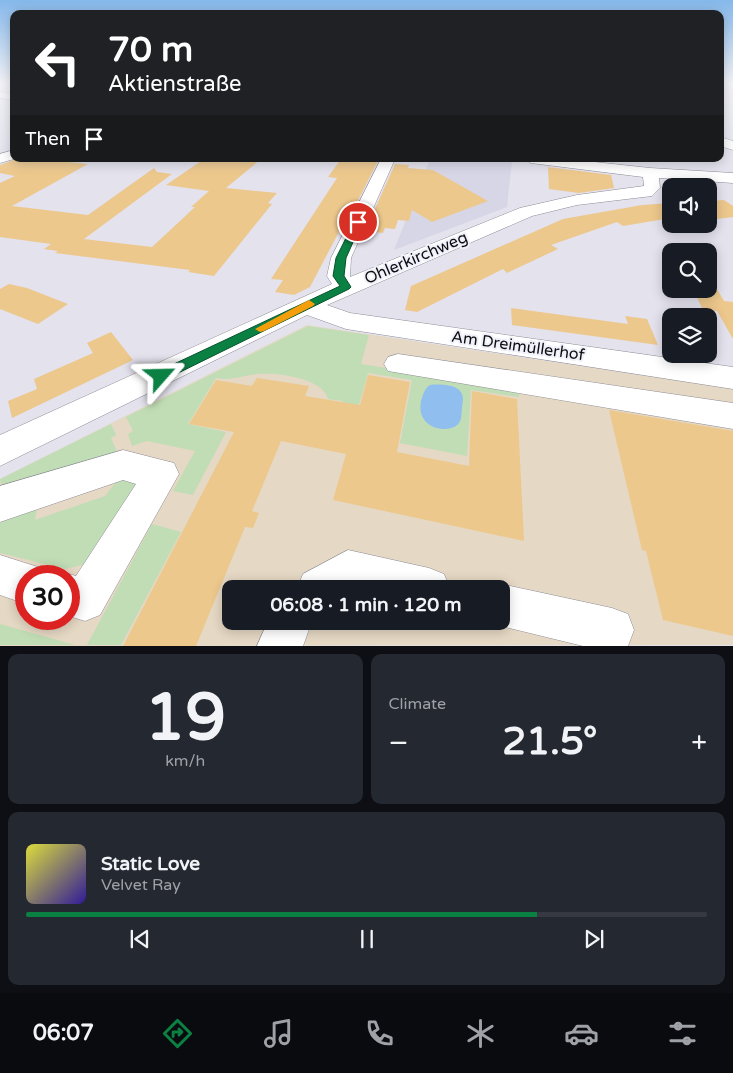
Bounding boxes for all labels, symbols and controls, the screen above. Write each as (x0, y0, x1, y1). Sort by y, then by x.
text: 70 m (108, 29, 193, 71)
icon: left (25, 30, 90, 95)
text: Aktienstraße (108, 71, 242, 97)
icon: arrive (80, 125, 108, 153)
text: Then (25, 128, 70, 150)
map controls (662, 178, 717, 363)
button: sound (662, 178, 717, 233)
pin (337, 201, 379, 243)
icon: arrive (344, 208, 372, 236)
street label: Ohlerkirchweg (361, 227, 471, 289)
button: search (662, 243, 717, 298)
button: layers (662, 308, 717, 363)
street label: Am Dreimüllerhof (450, 327, 587, 365)
position arrow (134, 349, 186, 401)
speed limit sign: 30 (15, 565, 80, 630)
text: 06:08 · 1 min · 120 m (270, 594, 462, 616)
text: 19 (144, 679, 226, 758)
text: Climate (389, 694, 446, 714)
text: 21.5° (502, 719, 597, 765)
text: − (389, 726, 408, 760)
text: + (691, 726, 707, 760)
text: km/h (165, 751, 205, 771)
text: Static Love (101, 853, 200, 875)
text: Velvet Ray (101, 875, 181, 895)
icon: previous (126, 925, 154, 953)
icon: pause (353, 925, 381, 953)
icon: next (580, 925, 608, 953)
icon: directions (160, 1016, 195, 1051)
icon: music (261, 1016, 296, 1051)
icon: phone (362, 1016, 397, 1051)
icon: climate (463, 1016, 498, 1051)
icon: car (564, 1016, 599, 1051)
icon: filters (665, 1016, 700, 1051)
text: 06:07 (33, 1020, 94, 1046)

